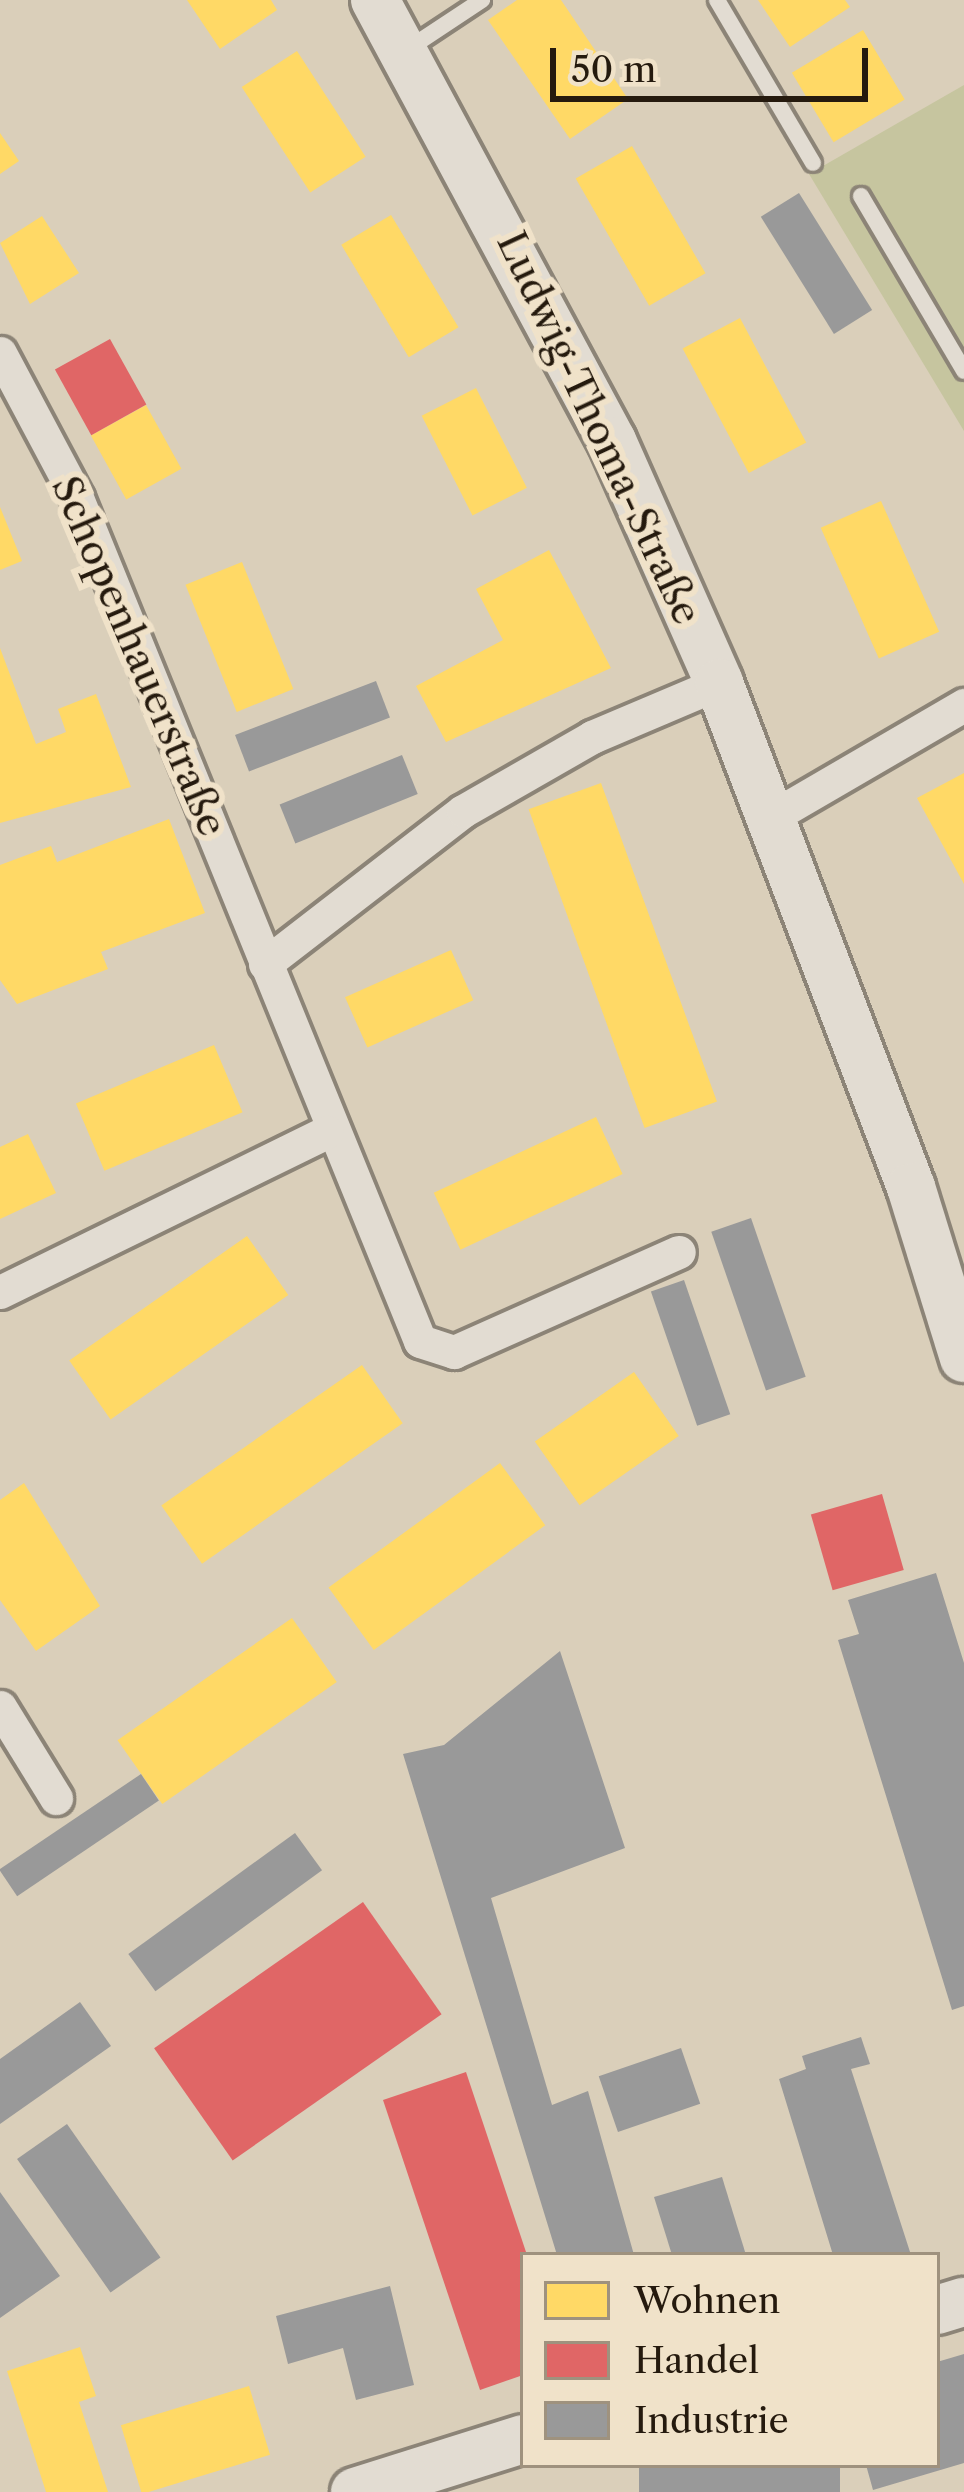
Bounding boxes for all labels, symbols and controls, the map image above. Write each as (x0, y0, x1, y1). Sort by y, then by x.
scale bar (556, 24, 874, 98)
text: 50 m (571, 47, 656, 91)
street label: Ludwig-Thoma-Straße (487, 224, 711, 632)
street label: Schopenhauerstraße (42, 469, 236, 843)
legend (520, 2252, 940, 2468)
text: Wohnen (634, 2278, 780, 2322)
text: Handel (634, 2338, 759, 2382)
text: Industrie (634, 2398, 789, 2442)

